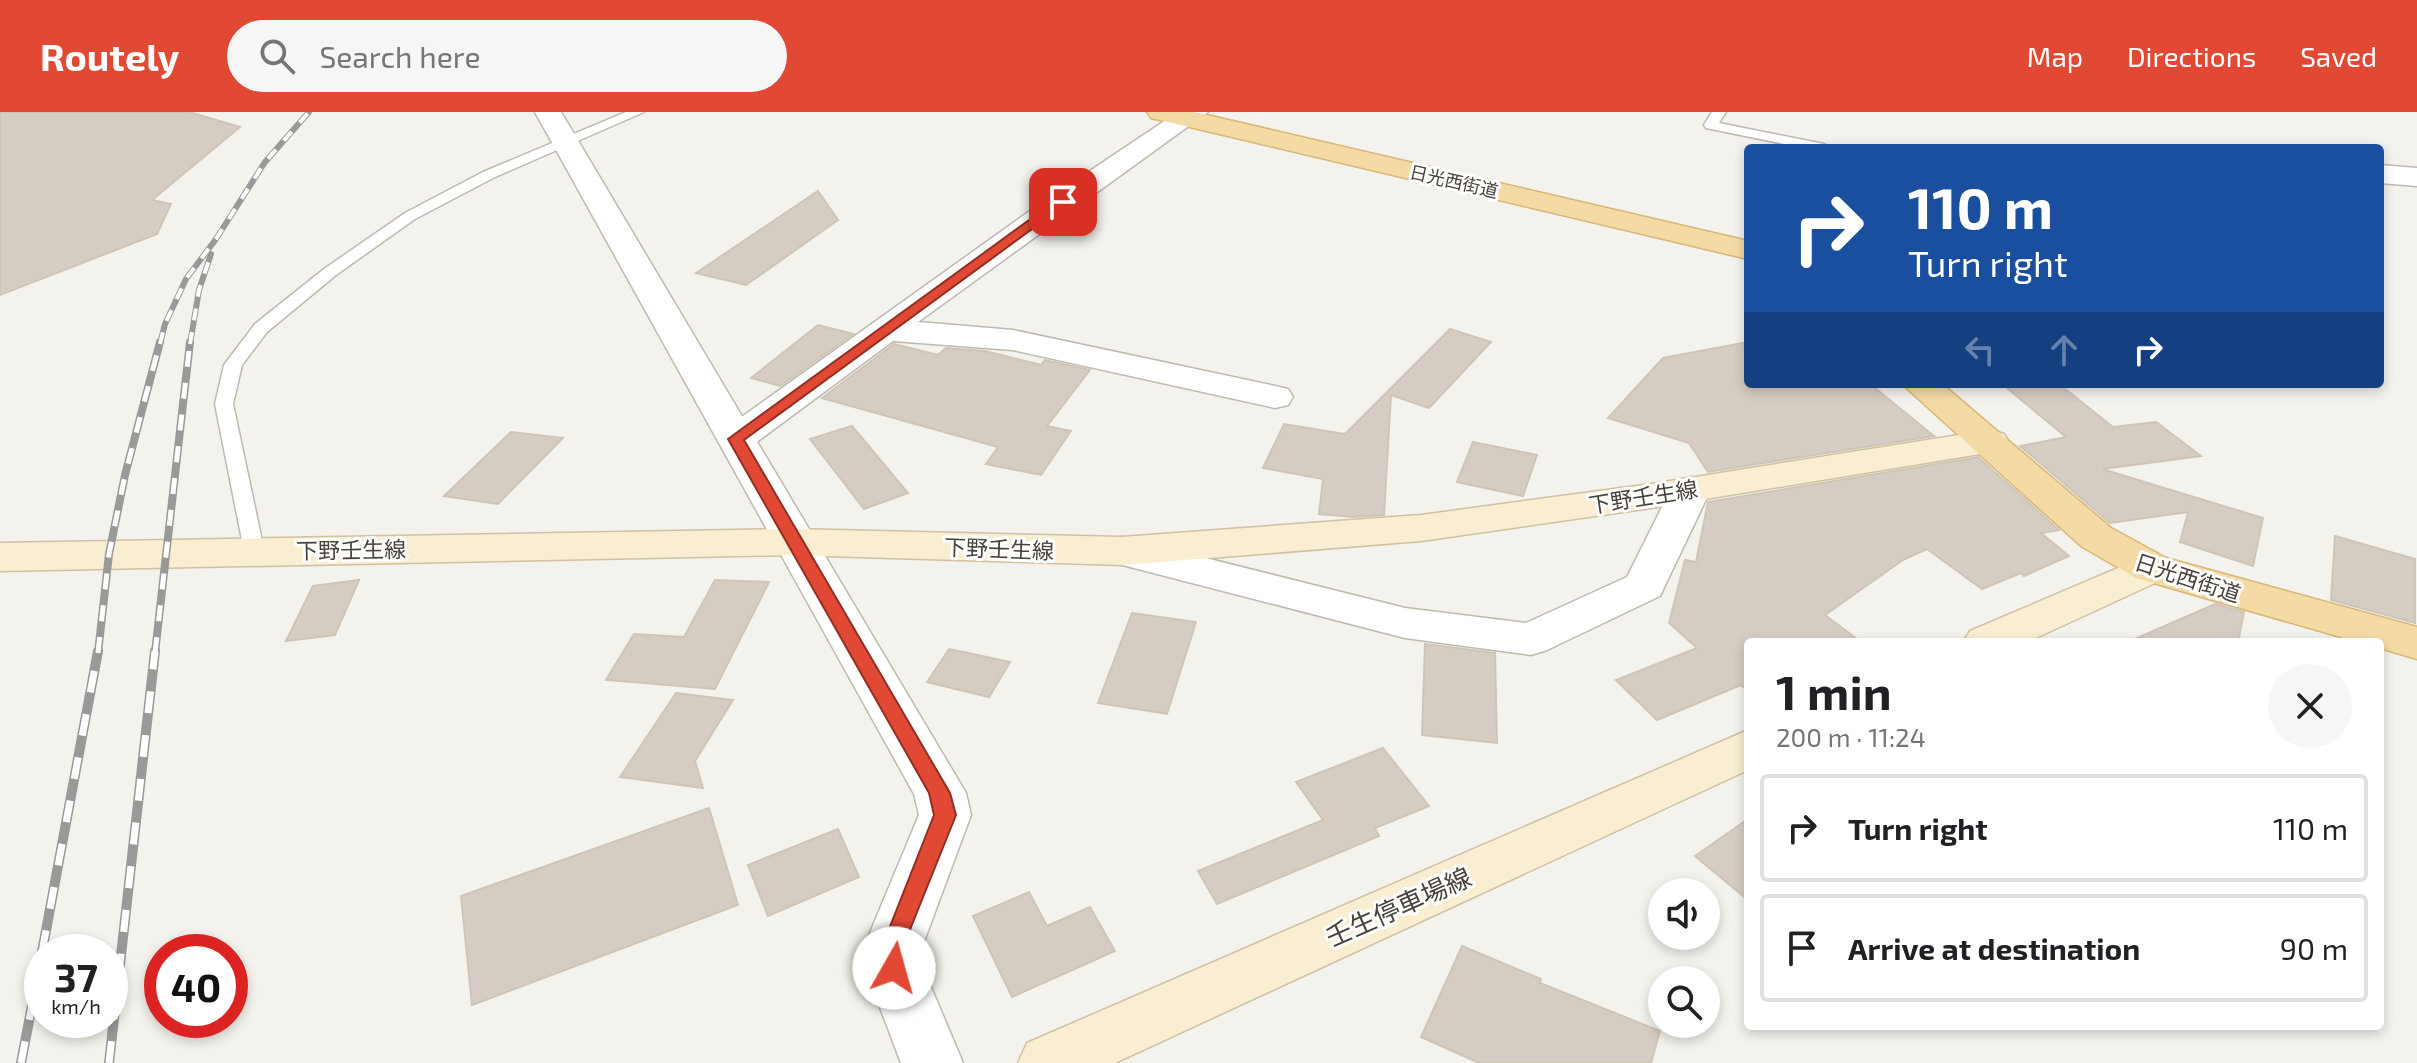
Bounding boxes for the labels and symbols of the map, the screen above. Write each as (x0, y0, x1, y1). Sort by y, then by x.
street label: 日光西街道 (1408, 160, 1500, 202)
pin (1029, 168, 1097, 236)
street label: 下野壬生線 (1587, 475, 1699, 517)
street label: 下野壬生線 (944, 533, 1054, 563)
street label: 下野壬生線 (296, 535, 406, 563)
street label: 日光西街道 (2132, 548, 2244, 606)
street label: 壬生停車場線 (1320, 860, 1476, 952)
position arrow (852, 926, 936, 1010)
speed limit sign: 40 (144, 934, 248, 1038)

